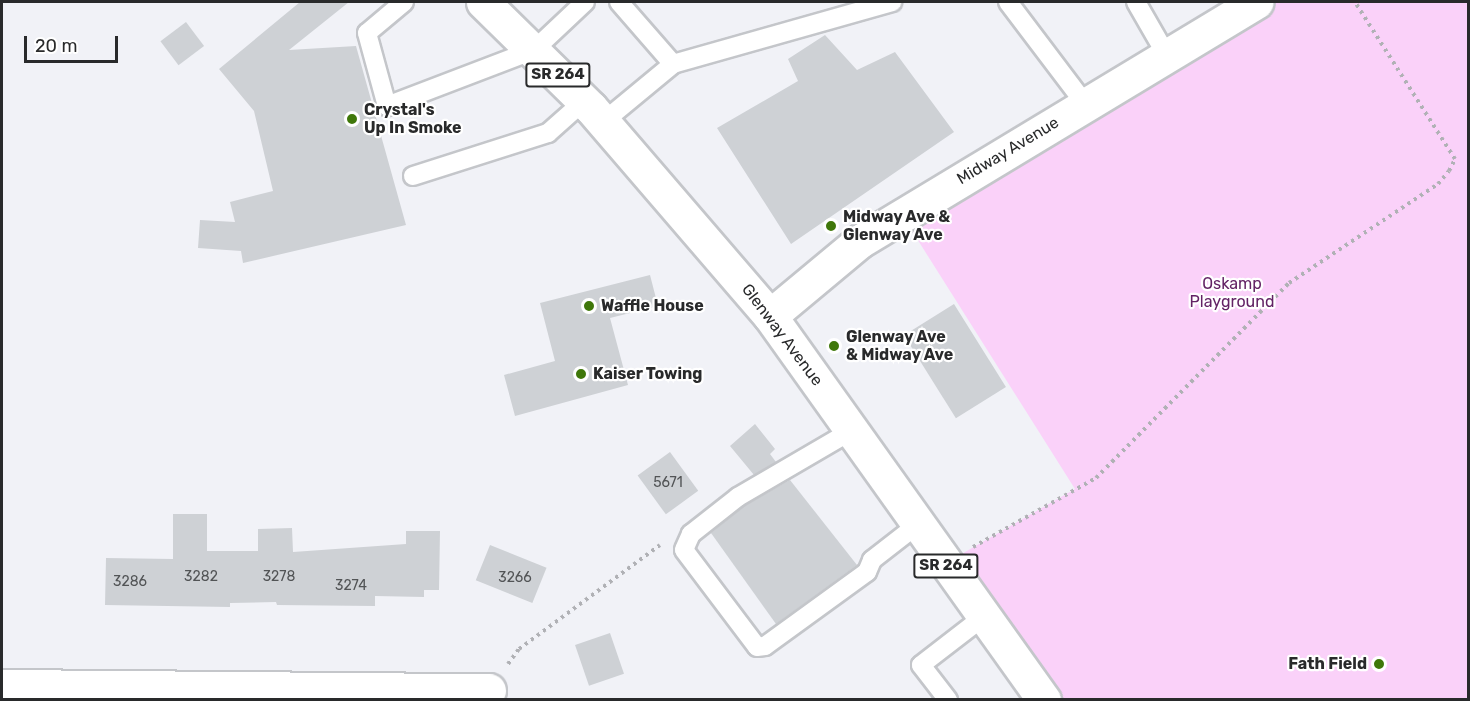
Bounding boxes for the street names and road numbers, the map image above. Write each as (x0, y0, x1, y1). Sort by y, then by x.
road number: SR 264 (525, 63, 591, 87)
street label: Midway Avenue (953, 113, 1063, 189)
street label: Glenway Avenue (737, 280, 827, 390)
road number: SR 264 (913, 554, 979, 578)

